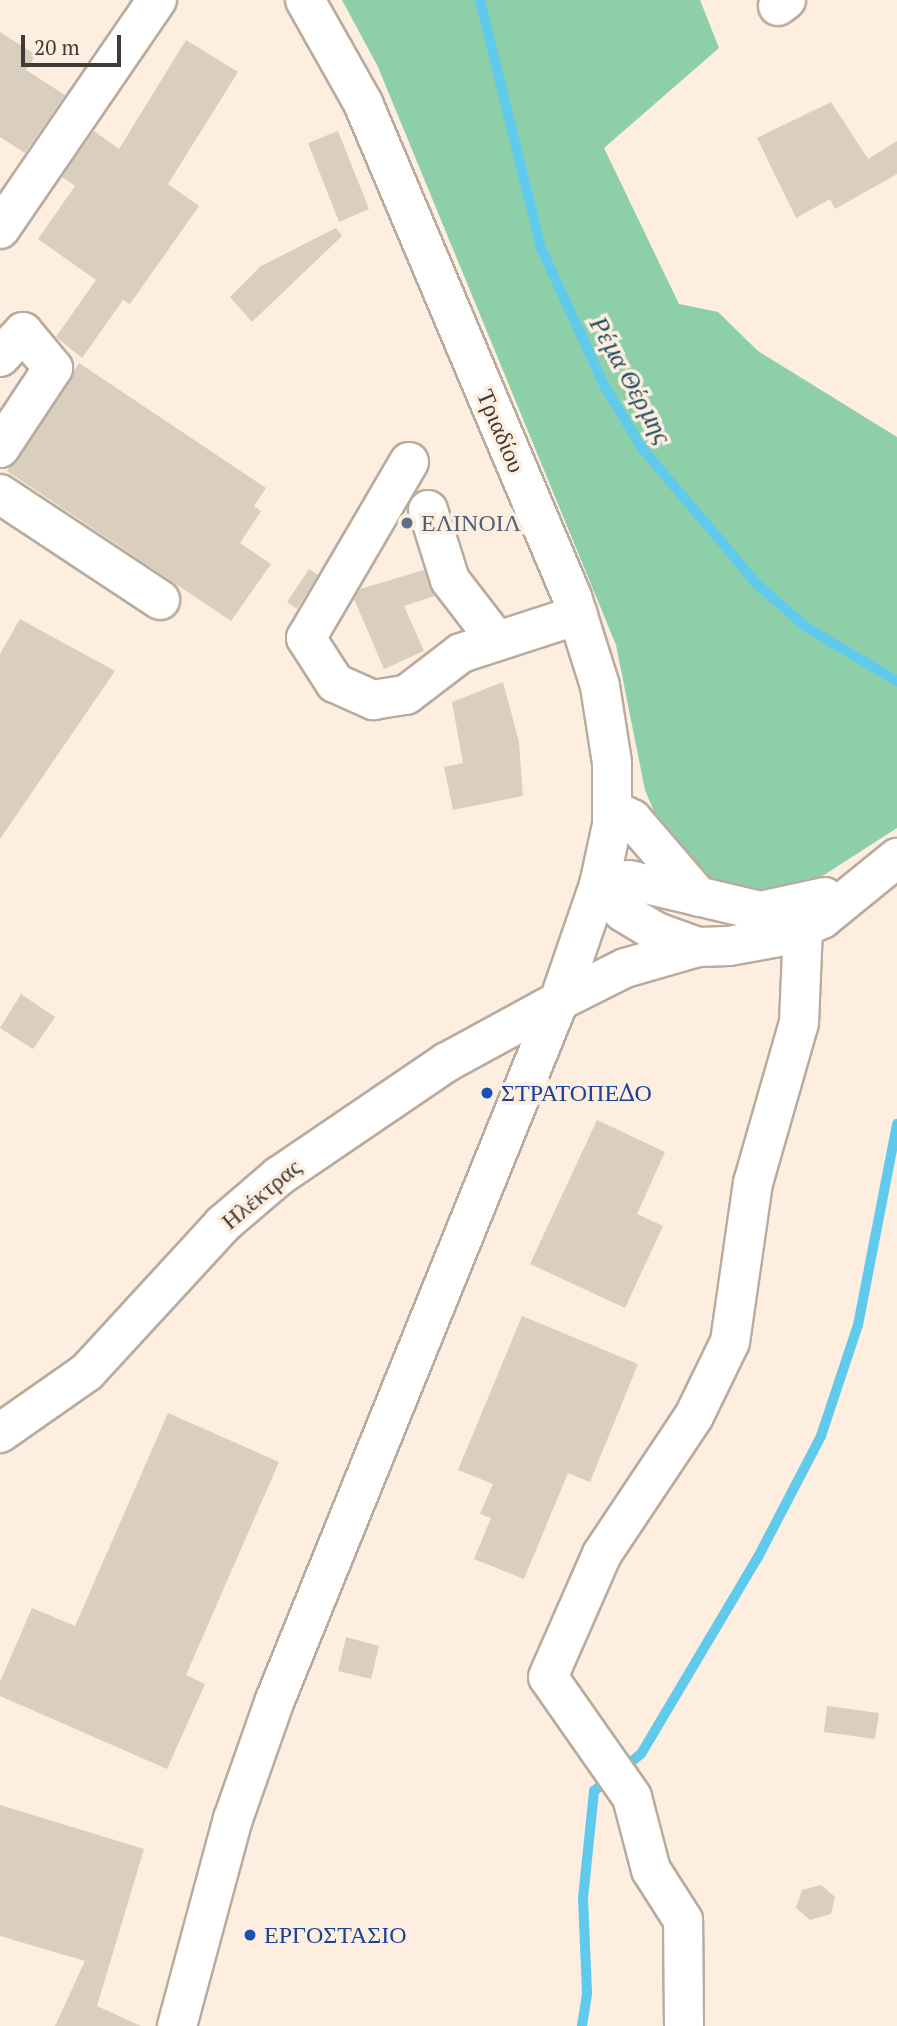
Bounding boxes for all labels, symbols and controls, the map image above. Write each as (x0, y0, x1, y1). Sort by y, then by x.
scale bar (24, 21, 124, 65)
text: 20 m (34, 33, 80, 61)
water label: Ρέμα Θέρμης (583, 311, 679, 449)
street label: Τριαδίου (471, 385, 531, 477)
place label: ΕΛΙΝΟΙΛ (421, 509, 521, 537)
marker: ΕΛΙΝΟΙΛ (399, 515, 415, 531)
place label: ΣΤΡΑΤΟΠΕΔΟ (501, 1079, 652, 1107)
marker: ΣΤΡΑΤΟΠΕΔΟ (479, 1085, 495, 1101)
street label: Ηλέκτρας (215, 1152, 307, 1236)
place label: ΕΡΓΟΣΤΑΣΙΟ (264, 1921, 407, 1949)
marker: ΕΡΓΟΣΤΑΣΙΟ (242, 1927, 258, 1943)

